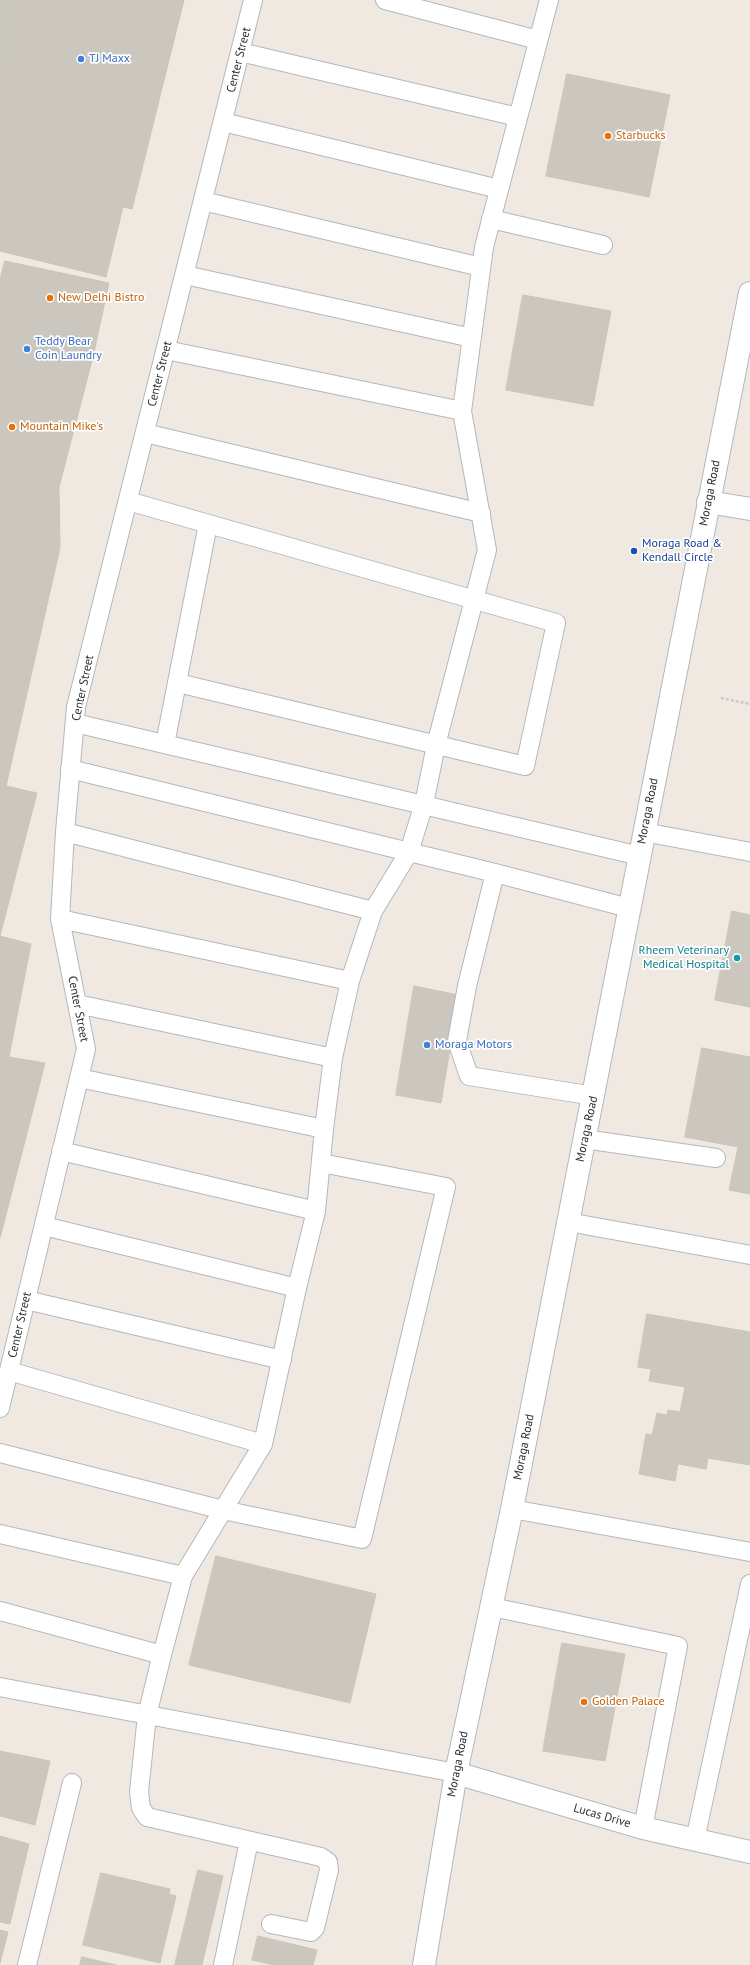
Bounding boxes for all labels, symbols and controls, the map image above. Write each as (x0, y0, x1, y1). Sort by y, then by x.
street label: Center Street (224, 26, 254, 94)
place label: TJ Maxx (89, 52, 130, 66)
marker: TJ Maxx (76, 54, 86, 64)
place label: Starbucks (616, 129, 666, 143)
marker: Starbucks (603, 131, 613, 141)
place label: New Delhi Bistro (58, 291, 144, 305)
marker: New Delhi Bistro (45, 293, 55, 303)
place label: Teddy Bear Coin Laundry (35, 335, 102, 363)
street label: Center Street (145, 340, 175, 408)
marker: Teddy Bear Coin Laundry (22, 344, 32, 354)
place label: Mountain Mike's (20, 420, 103, 434)
marker: Mountain Mike's (7, 422, 17, 432)
street label: Moraga Road (697, 459, 723, 527)
place label: Moraga Road & Kendall Circle (642, 537, 722, 565)
marker: Moraga Road & Kendall Circle (629, 546, 639, 556)
street label: Center Street (69, 654, 97, 722)
street label: Moraga Road (635, 777, 661, 845)
place label: Rheem Veterinary Medical Hospital (639, 944, 729, 972)
marker: Rheem Veterinary Medical Hospital (732, 953, 742, 963)
street label: Center Street (65, 975, 91, 1043)
place label: Moraga Motors (435, 1038, 512, 1052)
marker: Moraga Motors (422, 1040, 432, 1050)
street label: Moraga Road (573, 1095, 601, 1163)
street label: Center Street (5, 1291, 35, 1359)
street label: Moraga Road (511, 1413, 537, 1481)
place label: Golden Palace (592, 1695, 665, 1709)
marker: Golden Palace (579, 1697, 589, 1707)
street label: Moraga Road (445, 1730, 471, 1798)
street label: Lucas Drive (572, 1801, 632, 1831)

